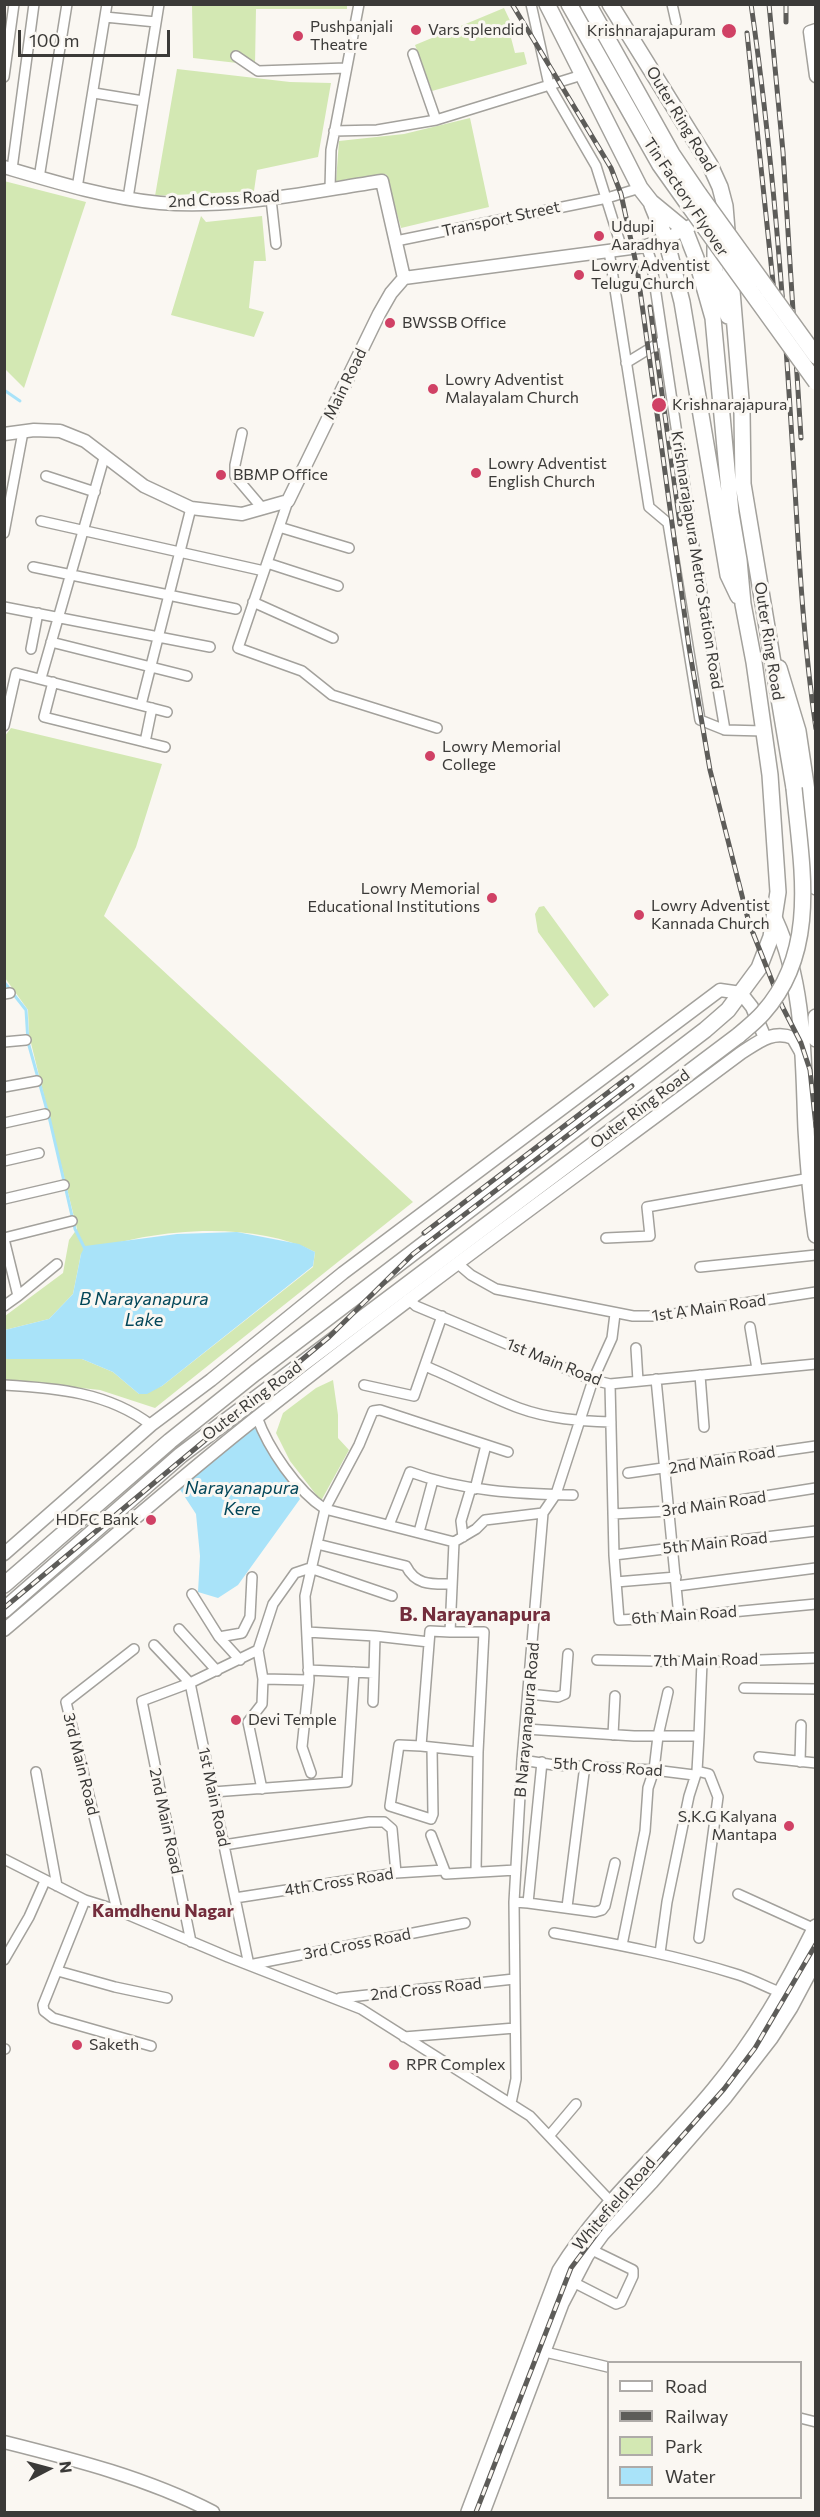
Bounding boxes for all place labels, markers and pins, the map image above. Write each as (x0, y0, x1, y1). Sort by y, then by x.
place label: Pushpanjali Theatre (310, 17, 393, 55)
place label: Vars splendid (428, 20, 524, 40)
place label: Krishnarajapuram (587, 21, 716, 41)
marker: Krishnarajapuram (720, 22, 738, 40)
marker: Vars splendid (409, 23, 423, 37)
marker: Pushpanjali Theatre (291, 29, 305, 43)
place label: Udupi Aaradhya (611, 217, 680, 255)
marker: Udupi Aaradhya (592, 229, 606, 243)
place label: Lowry Adventist Telugu Church (591, 256, 710, 294)
marker: Lowry Adventist Telugu Church (572, 268, 586, 282)
place label: BWSSB Office (402, 313, 506, 333)
marker: BWSSB Office (383, 316, 397, 330)
place label: Lowry Adventist Malayalam Church (445, 370, 579, 408)
marker: Lowry Adventist Malayalam Church (426, 382, 440, 396)
place label: Krishnarajapura (672, 395, 787, 415)
marker: Krishnarajapura (650, 396, 668, 414)
place label: Lowry Adventist English Church (488, 454, 607, 492)
place label: BBMP Office (233, 465, 328, 485)
marker: Lowry Adventist English Church (469, 466, 483, 480)
marker: BBMP Office (214, 468, 228, 482)
place label: Lowry Memorial College (442, 737, 561, 775)
marker: Lowry Memorial College (423, 749, 437, 763)
place label: Lowry Memorial Educational Institutions (307, 879, 480, 917)
marker: Lowry Memorial Educational Institutions (485, 891, 499, 905)
place label: Lowry Adventist Kannada Church (651, 896, 770, 934)
marker: Lowry Adventist Kannada Church (632, 908, 646, 922)
place label: HDFC Bank (55, 1510, 139, 1530)
marker: HDFC Bank (144, 1513, 158, 1527)
place label: Devi Temple (248, 1710, 337, 1730)
marker: Devi Temple (229, 1713, 243, 1727)
place label: S.K.G Kalyana Mantapa (678, 1807, 777, 1845)
marker: S.K.G Kalyana Mantapa (782, 1819, 796, 1833)
place label: Saketh (89, 2035, 139, 2055)
marker: Saketh (70, 2038, 84, 2052)
place label: RPR Complex (406, 2055, 506, 2075)
marker: RPR Complex (387, 2058, 401, 2072)

